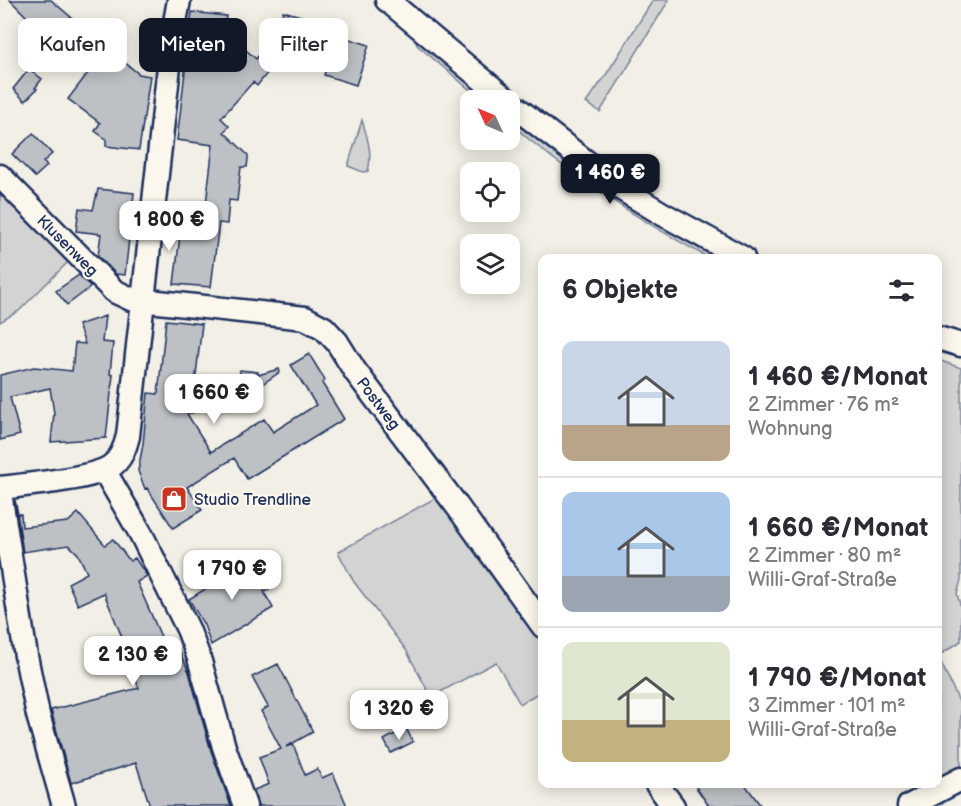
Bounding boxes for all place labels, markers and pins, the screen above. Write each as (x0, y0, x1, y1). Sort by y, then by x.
pin: 1 460 € (555, 154, 665, 205)
pin: 1 800 € (114, 201, 224, 252)
pin: 1 660 € (159, 374, 269, 425)
shop icon: Studio Trendline (159, 484, 189, 514)
place label: Studio Trendline (194, 491, 312, 510)
pin: 1 790 € (177, 550, 287, 601)
pin: 2 130 € (78, 636, 188, 687)
pin: 1 320 € (344, 690, 454, 741)

